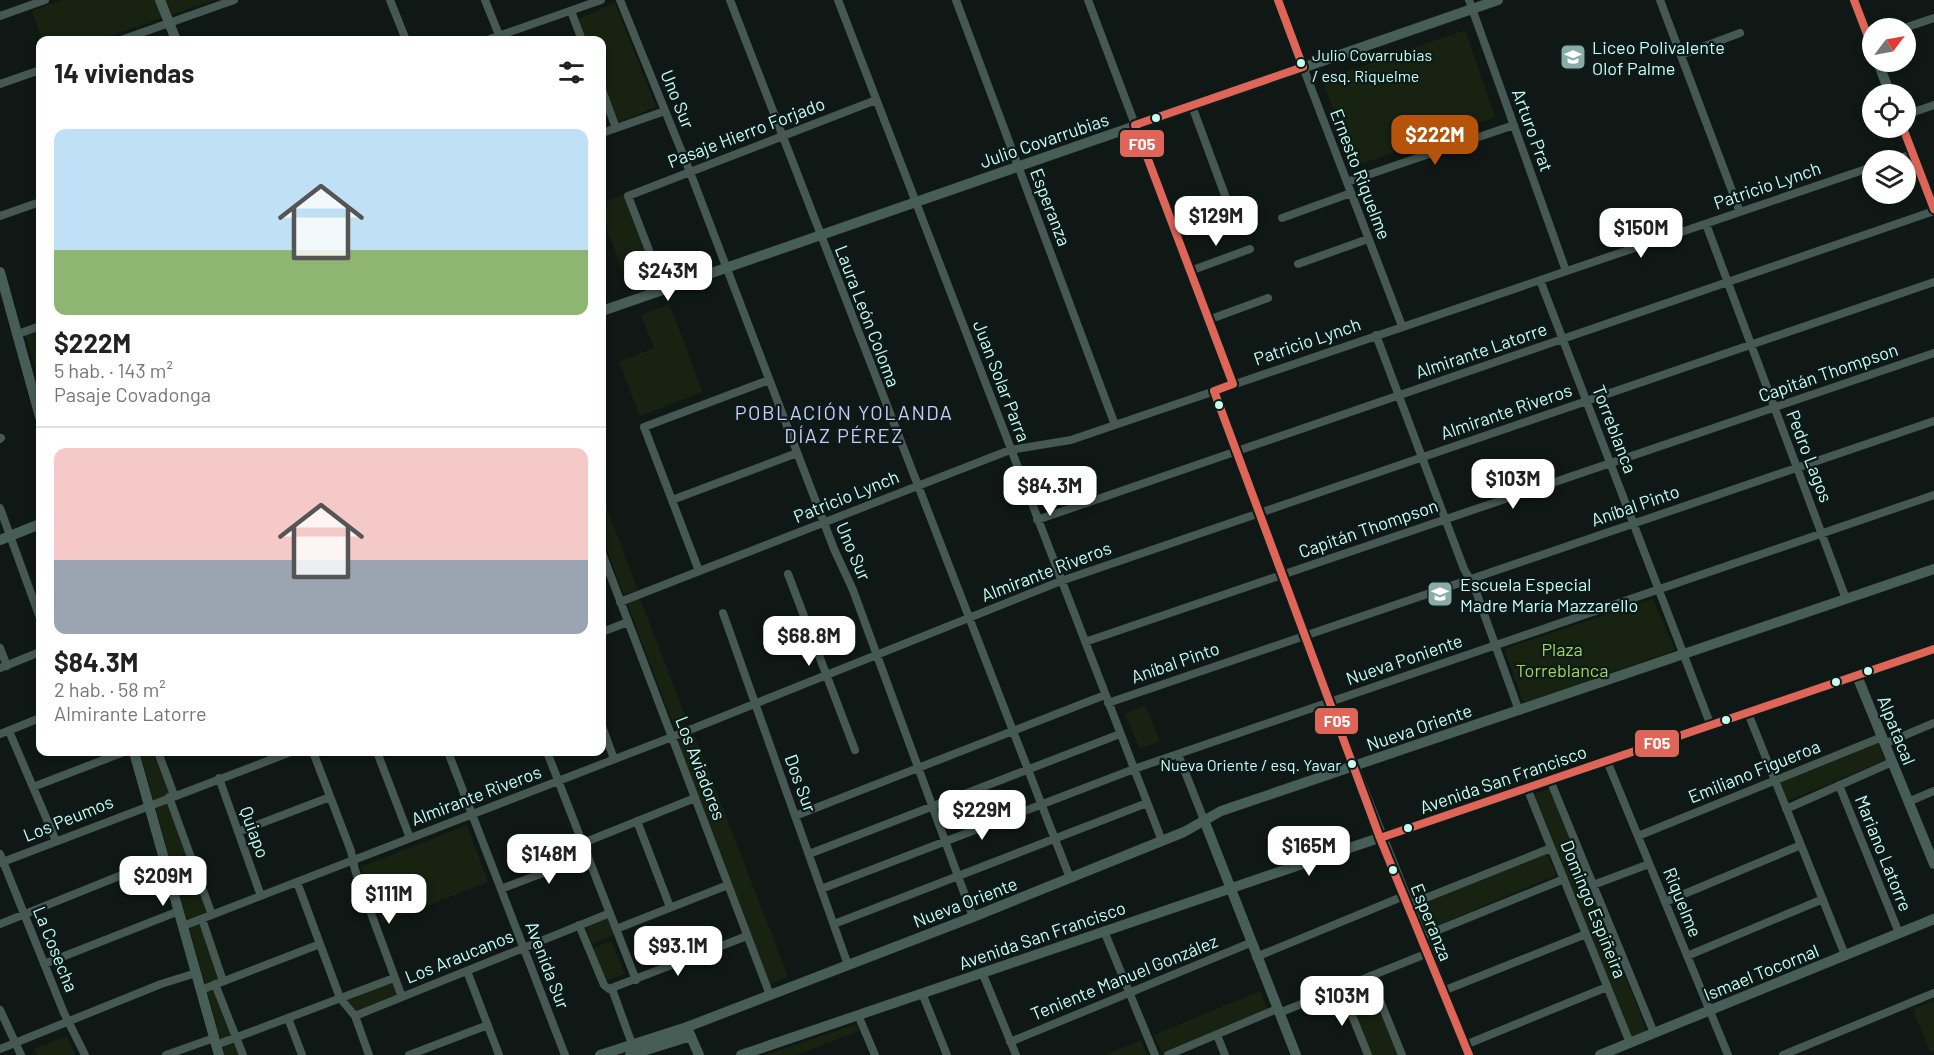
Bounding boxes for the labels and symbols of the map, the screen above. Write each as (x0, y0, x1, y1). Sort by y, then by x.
north arrow (1862, 18, 1916, 72)
place label: Liceo Polivalente Olof Palme (1592, 36, 1725, 79)
school or university icon: Liceo Polivalente Olof Palme (1558, 42, 1588, 72)
place label: Julio Covarrubias / esq. Riquelme (1312, 45, 1432, 85)
marker: Julio Covarrubias / esq. Riquelme (1295, 57, 1307, 69)
street label: Uno Sur (656, 66, 700, 132)
street label: Arturo Prat (1508, 86, 1558, 174)
street label: Pasaje Hierro Forjado (664, 92, 828, 172)
street label: Ernesto Riquelme (1326, 106, 1396, 242)
street label: Julio Covarrubias (977, 108, 1111, 172)
unlabelled marker (1150, 112, 1162, 124)
pin: $222M (1393, 115, 1477, 166)
line badge: F05 (1119, 129, 1165, 158)
text: F05 (1129, 134, 1156, 153)
street label: Patricio Lynch (1711, 156, 1823, 214)
street label: Esperanza (1026, 165, 1076, 249)
pin: $129M (1174, 196, 1258, 247)
pin: $150M (1599, 208, 1683, 259)
street label: Laura León Coloma (831, 242, 905, 390)
pin: $243M (626, 251, 710, 302)
street label: Patricio Lynch (1251, 312, 1363, 370)
street label: Juan Solar Parra (969, 317, 1035, 445)
street label: Almirante Latorre (1412, 317, 1550, 383)
street label: Capitán Thompson (1755, 338, 1901, 406)
street label: Almirante Riveros (1437, 378, 1575, 444)
street label: Torreblanca (1588, 382, 1642, 476)
unlabelled marker (1213, 399, 1225, 411)
district label: POBLACIÓN YOLANDA DÍAZ PÉREZ (735, 400, 953, 447)
street label: Pedro Lagos (1782, 407, 1838, 505)
pin: $103M (1471, 459, 1555, 510)
street label: Patricio Lynch (790, 465, 902, 527)
pin: $84.3M (1001, 466, 1099, 517)
street label: Aníbal Pinto (1588, 480, 1682, 530)
street label: Capitán Thompson (1295, 494, 1441, 562)
street label: Uno Sur (832, 518, 876, 584)
street label: Almirante Riveros (978, 536, 1114, 606)
place label: Escuela Especial Madre María Mazzarello (1460, 573, 1638, 616)
school or university icon: Escuela Especial Madre María Mazzarello (1425, 579, 1455, 609)
pin: $68.8M (760, 616, 858, 667)
street label: Nueva Poniente (1343, 629, 1465, 689)
street label: Aníbal Pinto (1128, 637, 1222, 687)
park label: Plaza Torreblanca (1516, 638, 1608, 681)
unlabelled marker (1862, 665, 1874, 677)
unlabelled marker (1830, 676, 1842, 688)
street label: Alpatacal (1873, 692, 1921, 768)
street label: Nueva Oriente (1363, 699, 1475, 755)
line badge: F05 (1314, 707, 1359, 735)
text: F05 (1324, 711, 1351, 730)
street label: Los Aviadores (671, 713, 731, 823)
unlabelled marker (1720, 714, 1732, 726)
line badge: F05 (1634, 729, 1680, 758)
text: F05 (1644, 733, 1671, 752)
street label: Emiliano Figueroa (1685, 734, 1823, 808)
street label: Avenida San Francisco (1417, 740, 1589, 818)
street label: Dos Sur (780, 751, 822, 815)
place label: Nueva Oriente / esq. Yavar (1160, 755, 1341, 774)
marker: Nueva Oriente / esq. Yavar (1346, 758, 1358, 770)
street label: Almirante Riveros (408, 760, 544, 830)
street label: Los Peumos (20, 790, 116, 846)
pin: $229M (940, 790, 1024, 841)
street label: Mariano Latorre (1851, 792, 1917, 914)
street label: Quiapo (236, 803, 274, 861)
unlabelled marker (1402, 822, 1414, 834)
pin: $165M (1267, 826, 1351, 877)
pin: $148M (507, 834, 591, 885)
street label: Domingo Espiñeira (1556, 837, 1632, 981)
pin: $209M (121, 856, 205, 907)
unlabelled marker (1387, 864, 1399, 876)
street label: Riquelme (1659, 864, 1707, 940)
street label: Nueva Oriente (910, 872, 1020, 932)
pin: $111M (347, 874, 431, 925)
street label: Esperanza (1407, 880, 1457, 964)
street label: Avenida San Francisco (956, 896, 1128, 974)
street label: La Cosecha (29, 903, 83, 995)
street label: Avenida Sur (521, 918, 575, 1012)
street label: Los Araucanos (401, 924, 517, 988)
pin: $93.1M (629, 926, 727, 977)
street label: Teniente Manuel González (1027, 929, 1221, 1025)
street label: Ismael Tocornal (1700, 939, 1822, 1005)
pin: $103M (1300, 976, 1384, 1027)

